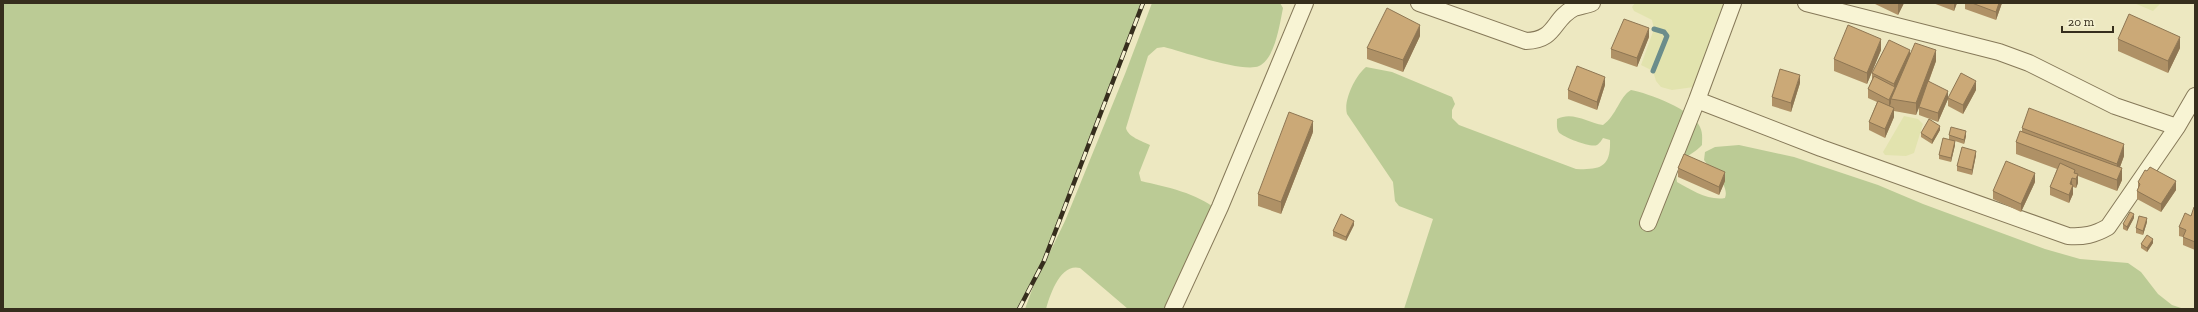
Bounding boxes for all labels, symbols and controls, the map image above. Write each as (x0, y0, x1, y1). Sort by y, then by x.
scale bar (2062, 8, 2113, 34)
text: 20 m (2068, 15, 2095, 29)

